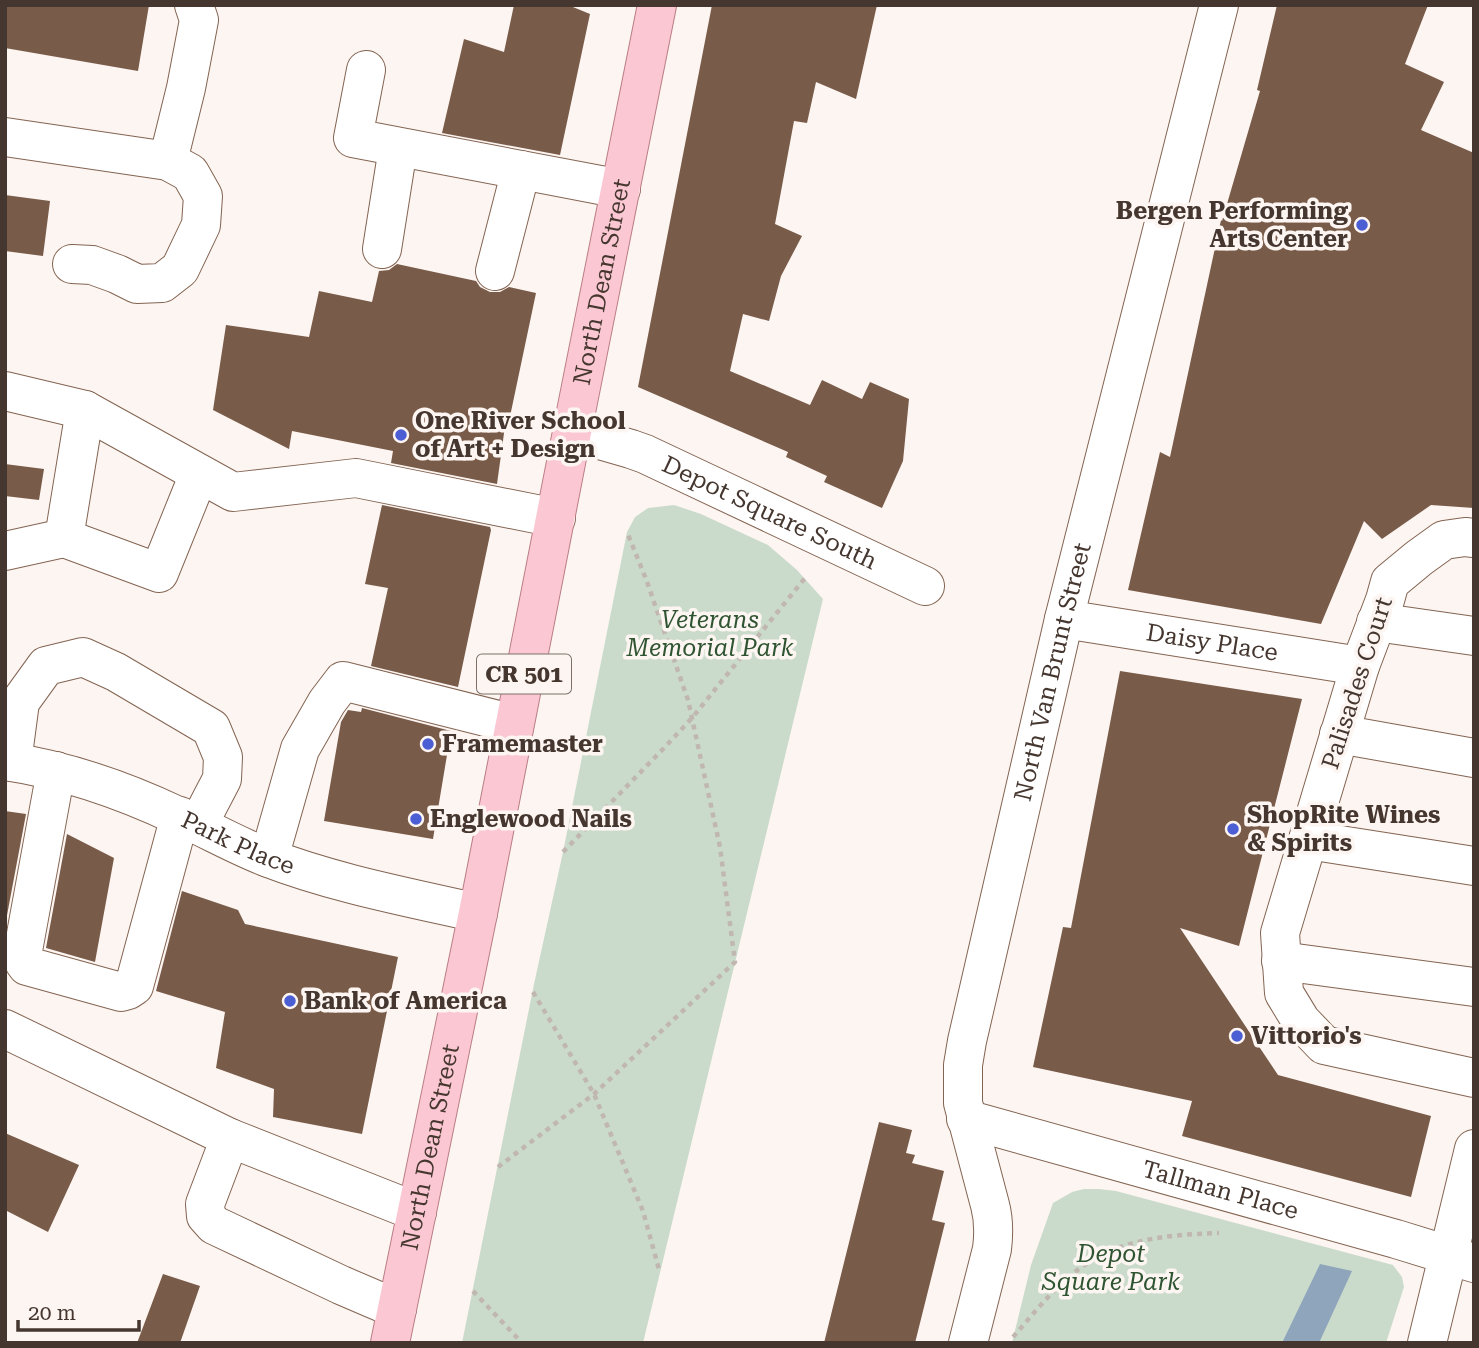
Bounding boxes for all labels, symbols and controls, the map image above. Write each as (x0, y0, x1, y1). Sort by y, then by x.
street label: North Dean Street (568, 176, 636, 388)
place label: Bergen Performing Arts Center (1116, 197, 1348, 253)
marker: Bergen Performing Arts Center (1354, 217, 1370, 233)
place label: One River School of Art + Design (415, 407, 626, 463)
marker: One River School of Art + Design (393, 427, 409, 443)
street label: Depot Square South (658, 450, 882, 575)
street label: North Van Brunt Street (1009, 540, 1097, 804)
street label: Palisades Court (1316, 593, 1398, 773)
park label: Veterans Memorial Park (626, 606, 793, 662)
street label: Daisy Place (1144, 618, 1280, 667)
road number: CR 501 (477, 654, 571, 694)
place label: Framemaster (442, 730, 603, 758)
marker: Framemaster (420, 736, 436, 752)
place label: ShopRite Wines & Spirits (1247, 801, 1441, 857)
street label: Park Place (177, 805, 298, 880)
place label: Englewood Nails (430, 805, 632, 833)
marker: Englewood Nails (408, 811, 424, 827)
marker: ShopRite Wines & Spirits (1225, 821, 1241, 837)
place label: Bank of America (304, 987, 507, 1015)
marker: Bank of America (282, 993, 298, 1009)
place label: Vittorio's (1251, 1022, 1362, 1050)
marker: Vittorio's (1229, 1028, 1245, 1044)
street label: North Dean Street (395, 1041, 465, 1253)
street label: Tallman Place (1139, 1155, 1302, 1225)
park label: Depot Square Park (1041, 1240, 1180, 1296)
scale bar (18, 1288, 138, 1332)
text: 20 m (28, 1301, 76, 1325)

